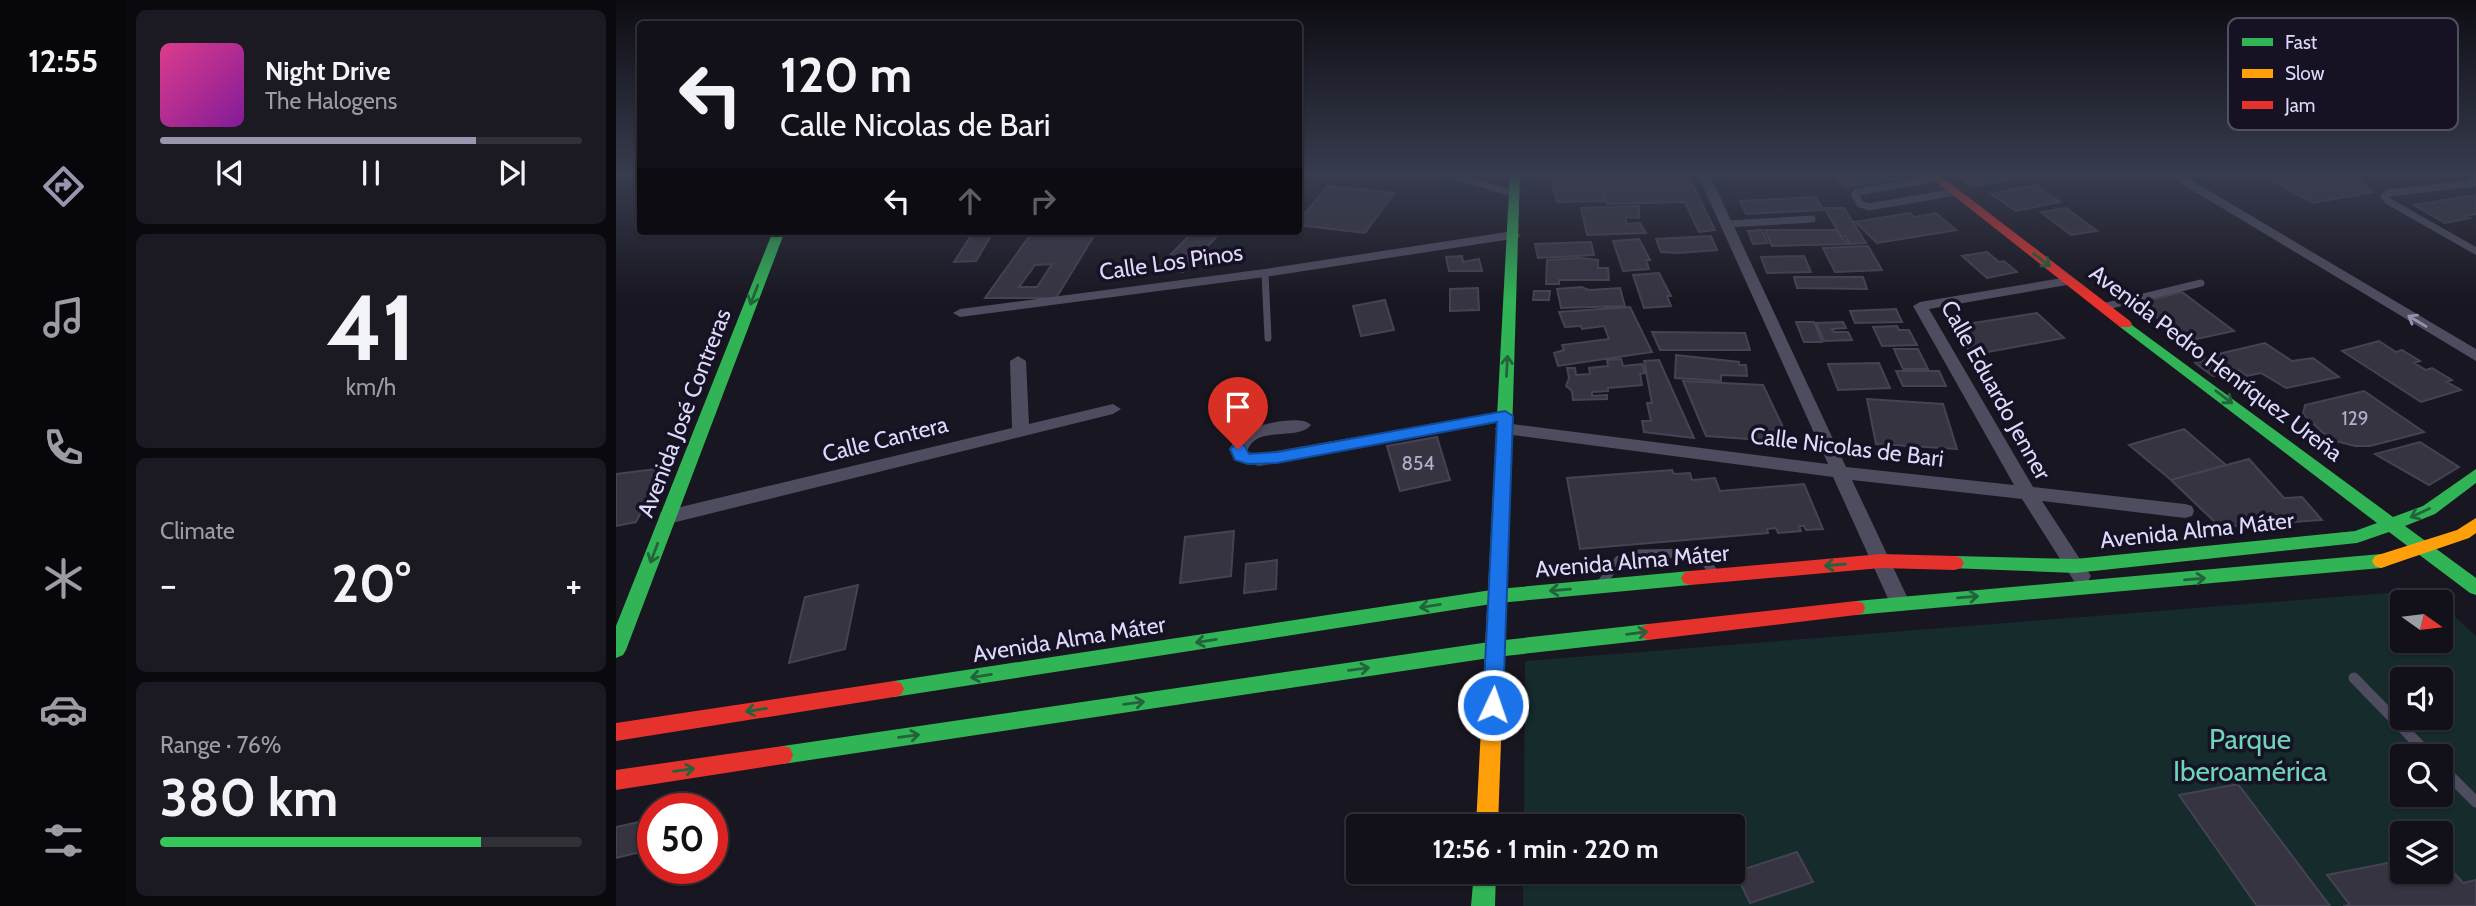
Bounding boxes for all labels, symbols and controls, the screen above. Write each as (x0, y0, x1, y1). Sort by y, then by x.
legend (2228, 18, 2458, 130)
text: Fast (2285, 31, 2318, 54)
text: 12:55 (28, 41, 98, 80)
text: 120 m (780, 45, 912, 104)
icon: left (665, 49, 756, 140)
text: Night Drive (265, 55, 391, 87)
text: Slow (2285, 62, 2325, 85)
text: The Halogens (265, 87, 397, 115)
text: Jam (2284, 94, 2315, 117)
text: Calle Nicolas de Bari (780, 105, 1051, 144)
icon: previous (211, 154, 249, 192)
icon: pause (352, 154, 390, 192)
icon: next (493, 154, 531, 192)
icon: directions (39, 162, 88, 211)
icon: left (878, 182, 916, 220)
icon: ahead (951, 182, 989, 220)
icon: right (1024, 182, 1062, 220)
street label: Calle Los Pinos (1098, 238, 1244, 286)
one-way arrow (2032, 253, 2050, 268)
street label: Avenida Pedro Henríquez Ureña (2084, 259, 2348, 467)
text: 41 (326, 272, 416, 383)
one-way arrow (747, 283, 760, 305)
icon: music (39, 293, 88, 342)
street label: Calle Eduardo Jenner (1935, 295, 2057, 485)
street label: Avenida José Contreras (631, 305, 737, 521)
one-way arrow (2408, 314, 2428, 328)
one-way arrow (1501, 355, 1514, 378)
text: km/h (346, 373, 396, 401)
pin (1208, 377, 1268, 449)
icon: arrive (1219, 388, 1257, 426)
one-way arrow (2214, 390, 2232, 405)
house number: 129 (2342, 407, 2368, 430)
street label: Calle Cantera (819, 410, 951, 468)
street label: Calle Nicolas de Bari (1749, 421, 1945, 473)
icon: phone (39, 423, 88, 472)
house number: 854 (1402, 452, 1434, 475)
street label: Avenida Alma Máter (2099, 506, 2296, 554)
one-way arrow (2410, 507, 2431, 521)
text: Climate (160, 517, 235, 545)
street label: Avenida Alma Máter (1534, 538, 1731, 583)
one-way arrow (647, 541, 660, 563)
text: 20° (331, 552, 411, 615)
icon: climate (39, 554, 88, 603)
one-way arrow (1824, 559, 1847, 572)
text: − (160, 561, 177, 608)
text: + (565, 561, 582, 608)
one-way arrow (2183, 572, 2205, 585)
one-way arrow (1549, 584, 1571, 597)
one-way arrow (1956, 590, 1979, 603)
north arrow (2390, 590, 2454, 653)
map controls (2390, 590, 2453, 884)
one-way arrow (1420, 600, 1442, 613)
street label: Avenida Alma Máter (971, 610, 1168, 668)
one-way arrow (1625, 626, 1647, 639)
one-way arrow (1195, 635, 1217, 648)
one-way arrow (1347, 663, 1369, 676)
button: sound (2390, 667, 2453, 730)
position arrow (1456, 668, 1530, 742)
one-way arrow (970, 670, 993, 683)
icon: car (39, 685, 88, 734)
one-way arrow (1122, 696, 1144, 709)
one-way arrow (745, 704, 768, 717)
park label: Parque Iberoamérica (2173, 722, 2328, 788)
one-way arrow (897, 729, 919, 742)
text: Range · 76% (160, 731, 281, 759)
button: search (2390, 744, 2453, 807)
one-way arrow (672, 763, 694, 776)
text: 380 km (160, 766, 338, 829)
speed limit sign: 50 (637, 793, 728, 884)
icon: filters (39, 816, 88, 865)
button: layers (2390, 821, 2453, 884)
text: 12:56 · 1 min · 220 m (1432, 833, 1659, 865)

